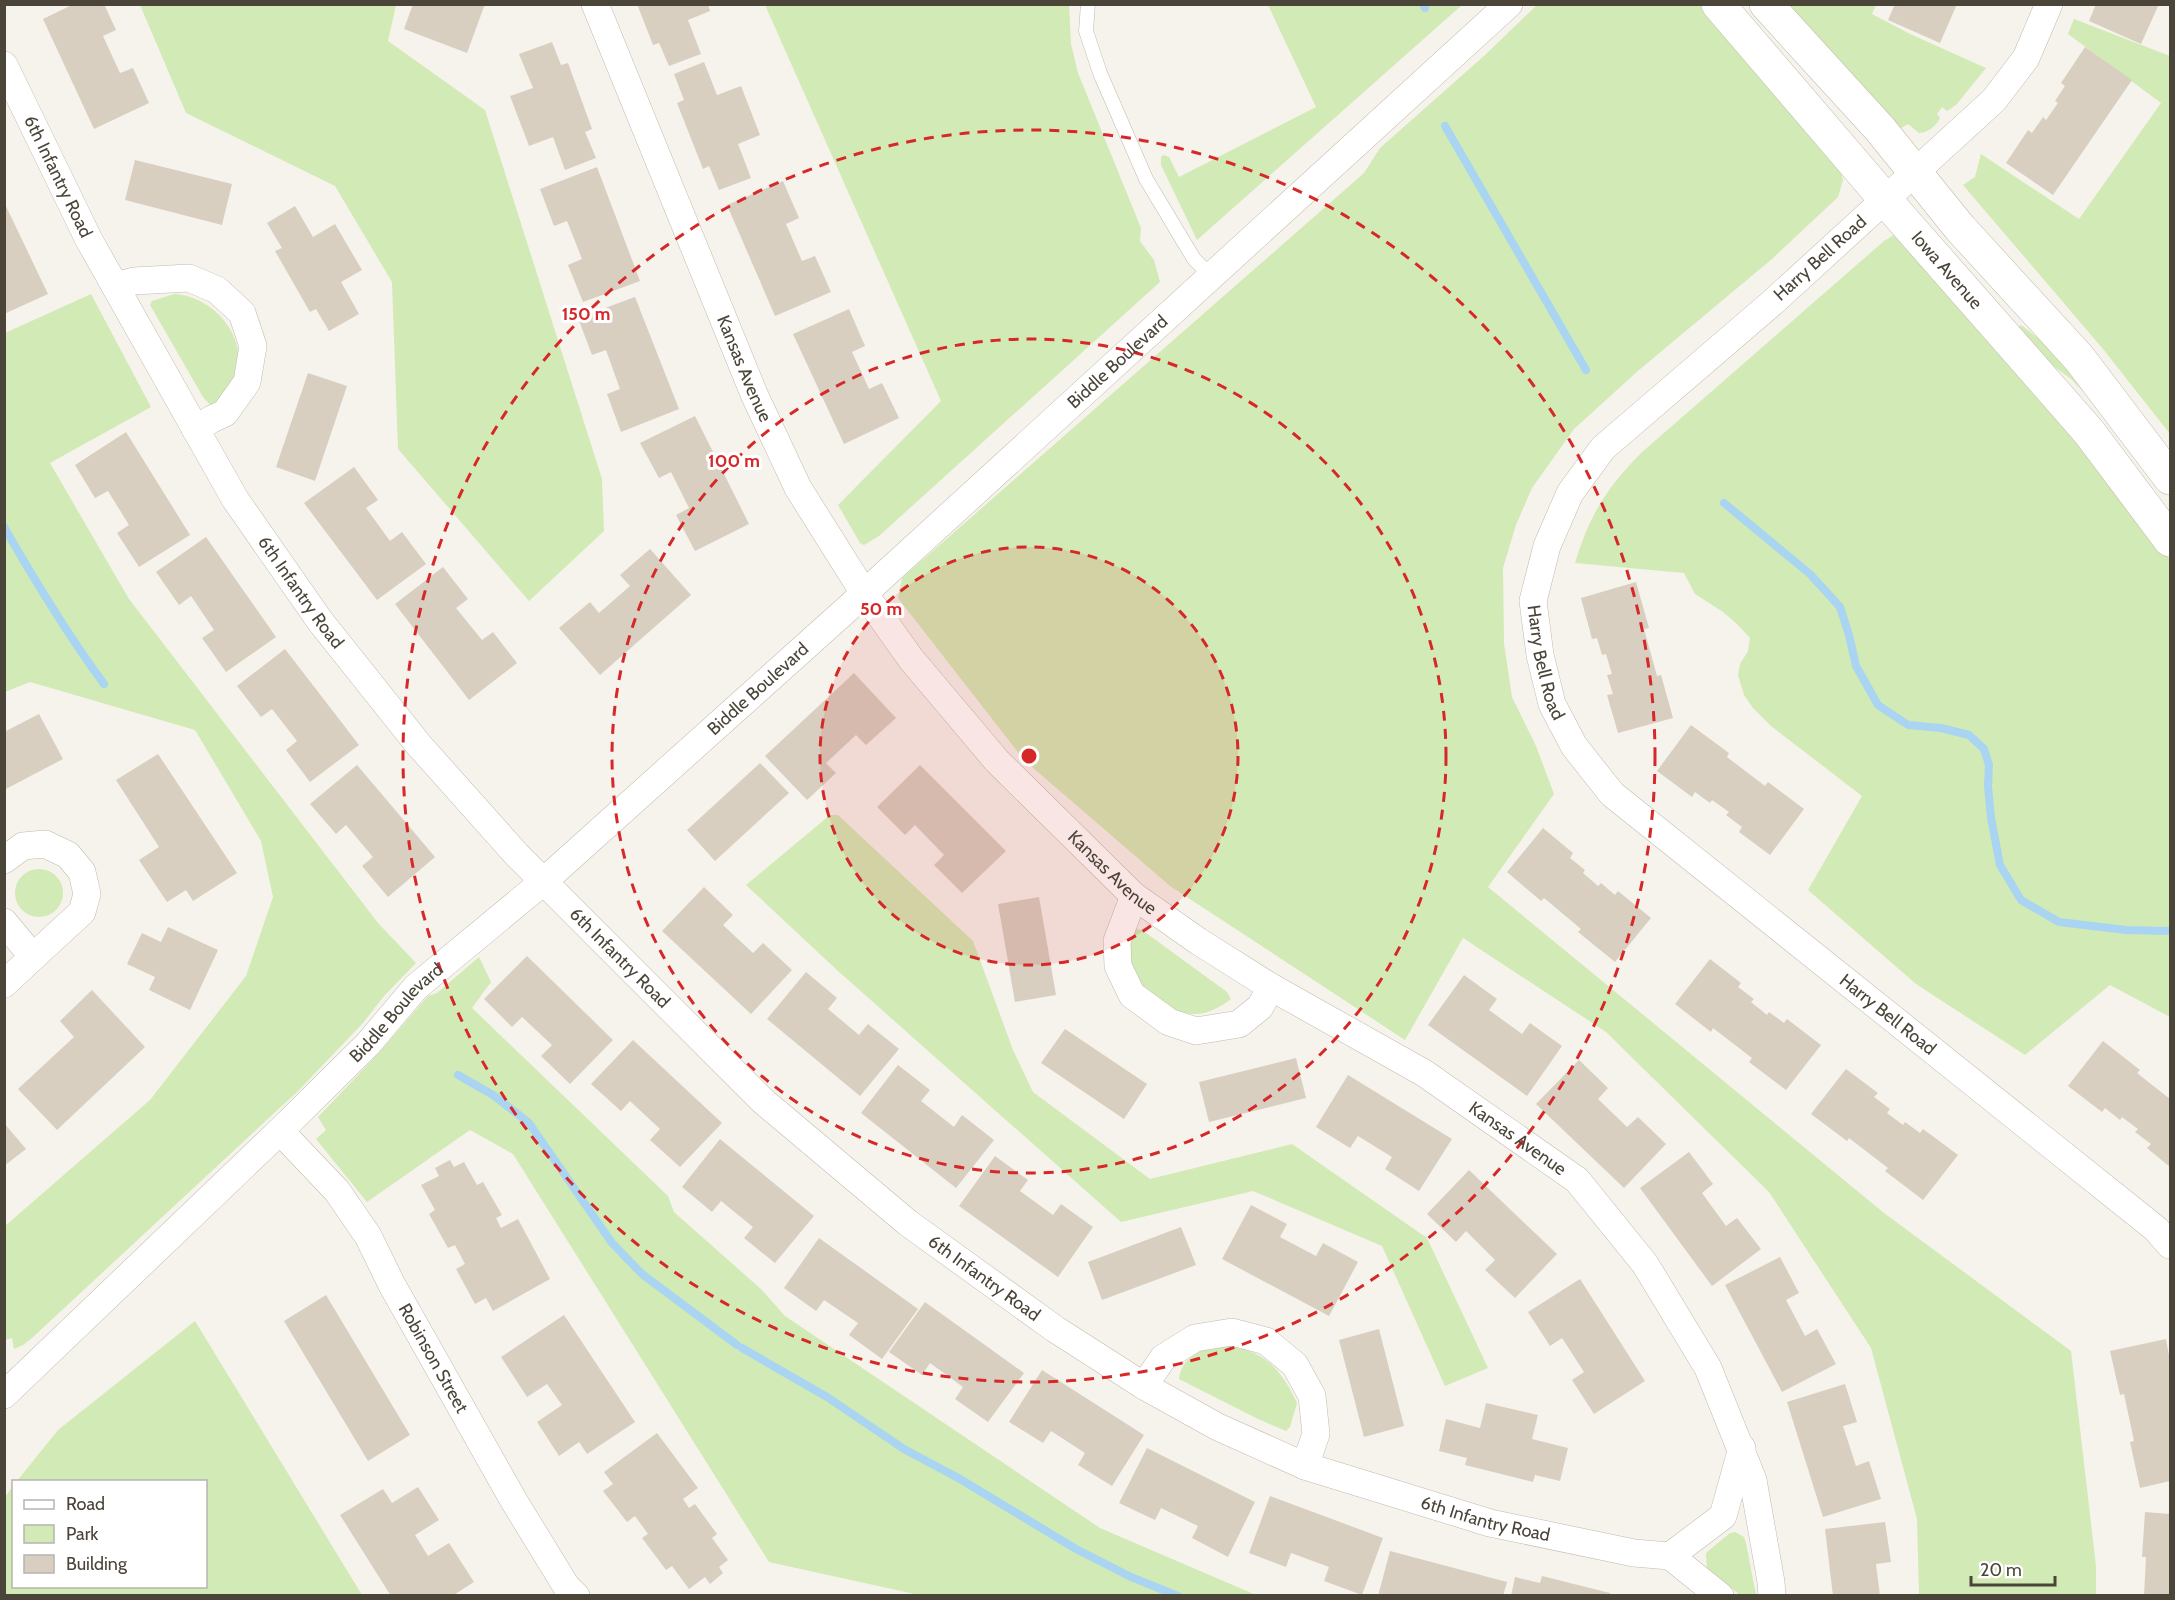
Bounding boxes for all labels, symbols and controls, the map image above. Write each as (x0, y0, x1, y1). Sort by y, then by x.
street label: 6th Infantry Road (19, 112, 97, 241)
street label: Harry Bell Road (1769, 211, 1871, 305)
street label: Iowa Avenue (1907, 226, 1987, 314)
text: 150 m (562, 303, 610, 325)
street label: Biddle Boulevard (1063, 310, 1172, 413)
street label: Kansas Avenue (712, 312, 777, 426)
text: 100 m (708, 450, 760, 472)
street label: 6th Infantry Road (253, 532, 349, 653)
text: 50 m (860, 598, 902, 620)
street label: Harry Bell Road (1523, 604, 1569, 724)
street label: Biddle Boulevard (703, 638, 813, 740)
centre of rings (1019, 746, 1039, 766)
street label: Kansas Avenue (1063, 826, 1161, 919)
street label: 6th Infantry Road (565, 903, 675, 1013)
street label: Biddle Boulevard (345, 958, 448, 1067)
street label: Harry Bell Road (1835, 969, 1940, 1060)
street label: Kansas Avenue (1465, 1097, 1570, 1180)
street label: 6th Infantry Road (924, 1230, 1045, 1326)
street label: Robinson Street (394, 1300, 473, 1417)
legend (12, 1480, 207, 1588)
street label: 6th Infantry Road (1418, 1491, 1552, 1546)
text: Road (66, 1493, 105, 1515)
text: Park (66, 1523, 99, 1545)
scale bar (1971, 1549, 2055, 1587)
text: Building (66, 1553, 128, 1575)
text: 20 m (1980, 1559, 2022, 1581)

